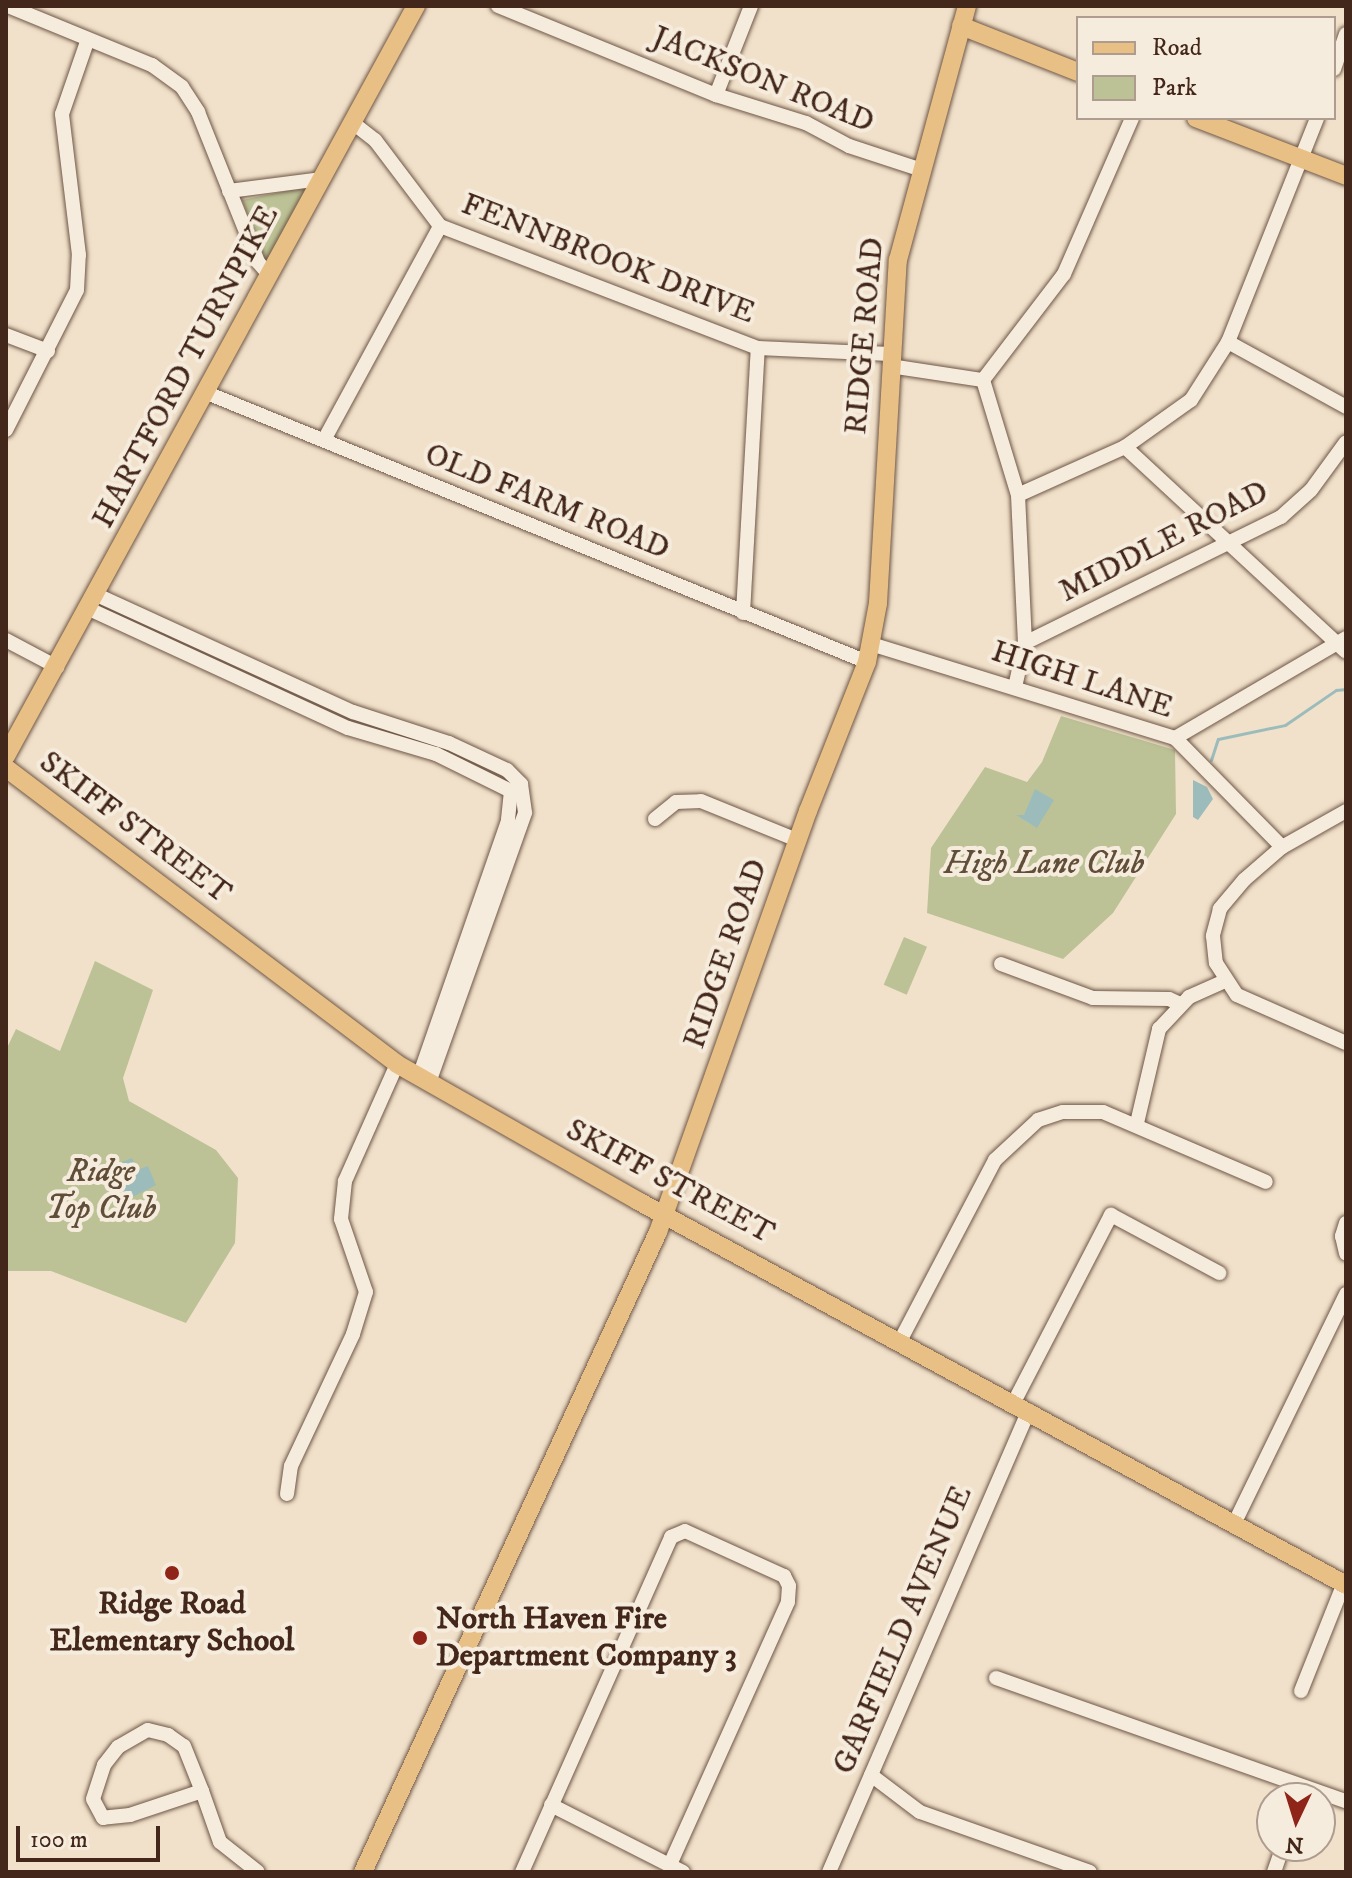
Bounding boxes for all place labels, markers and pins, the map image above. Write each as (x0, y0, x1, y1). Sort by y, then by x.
marker: Ridge Road Elementary School (163, 1564, 181, 1582)
place label: Ridge Road Elementary School (50, 1586, 294, 1661)
place label: North Haven Fire Department Company 3 (436, 1601, 737, 1676)
marker: North Haven Fire Department Company 3 (411, 1629, 429, 1647)

